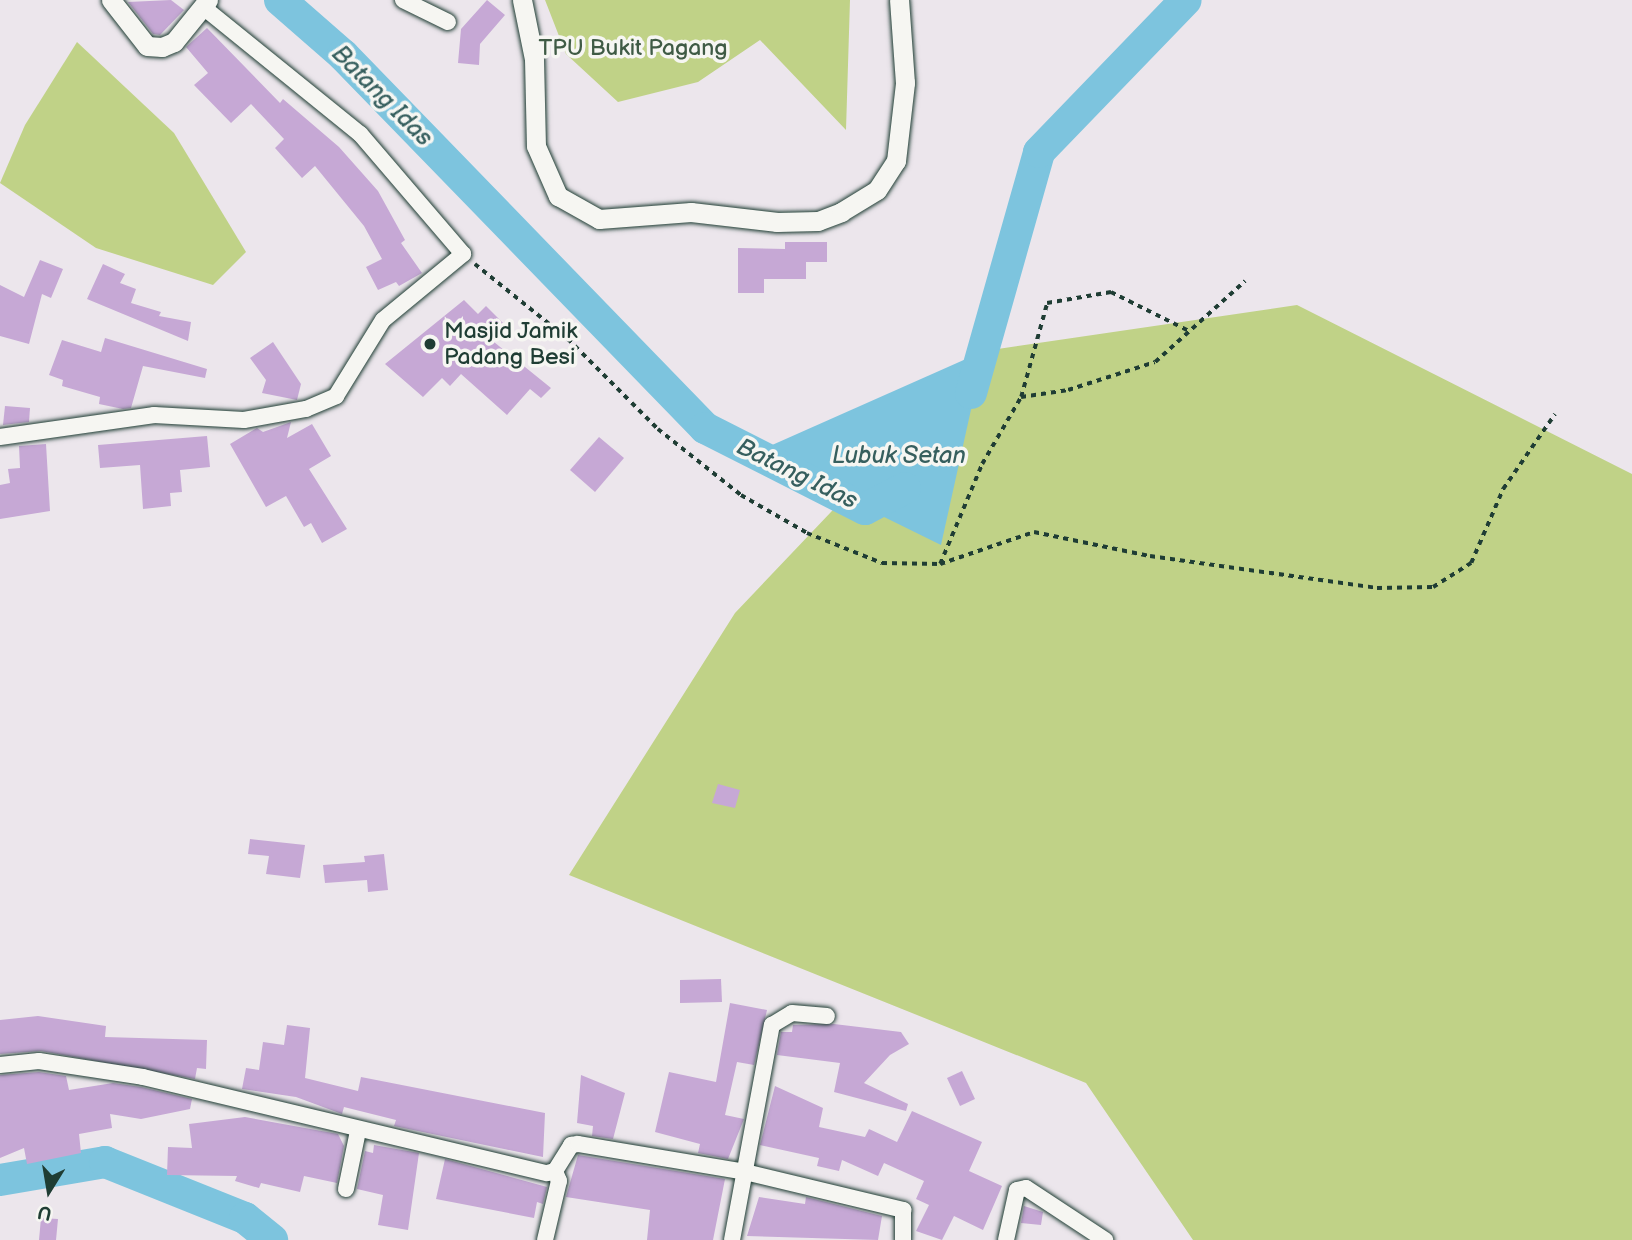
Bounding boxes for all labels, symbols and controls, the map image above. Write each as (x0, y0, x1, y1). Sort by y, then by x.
park label: TPU Bukit Pagang (539, 34, 727, 62)
water label: Batang Idas (326, 40, 438, 152)
place label: Masjid Jamik Padang Besi (444, 317, 579, 371)
marker: Masjid Jamik Padang Besi (422, 336, 438, 352)
water label: Batang Idas (732, 432, 862, 516)
water label: Lubuk Setan (832, 442, 966, 470)
north arrow (14, 1156, 84, 1226)
text: U (36, 1200, 54, 1225)

